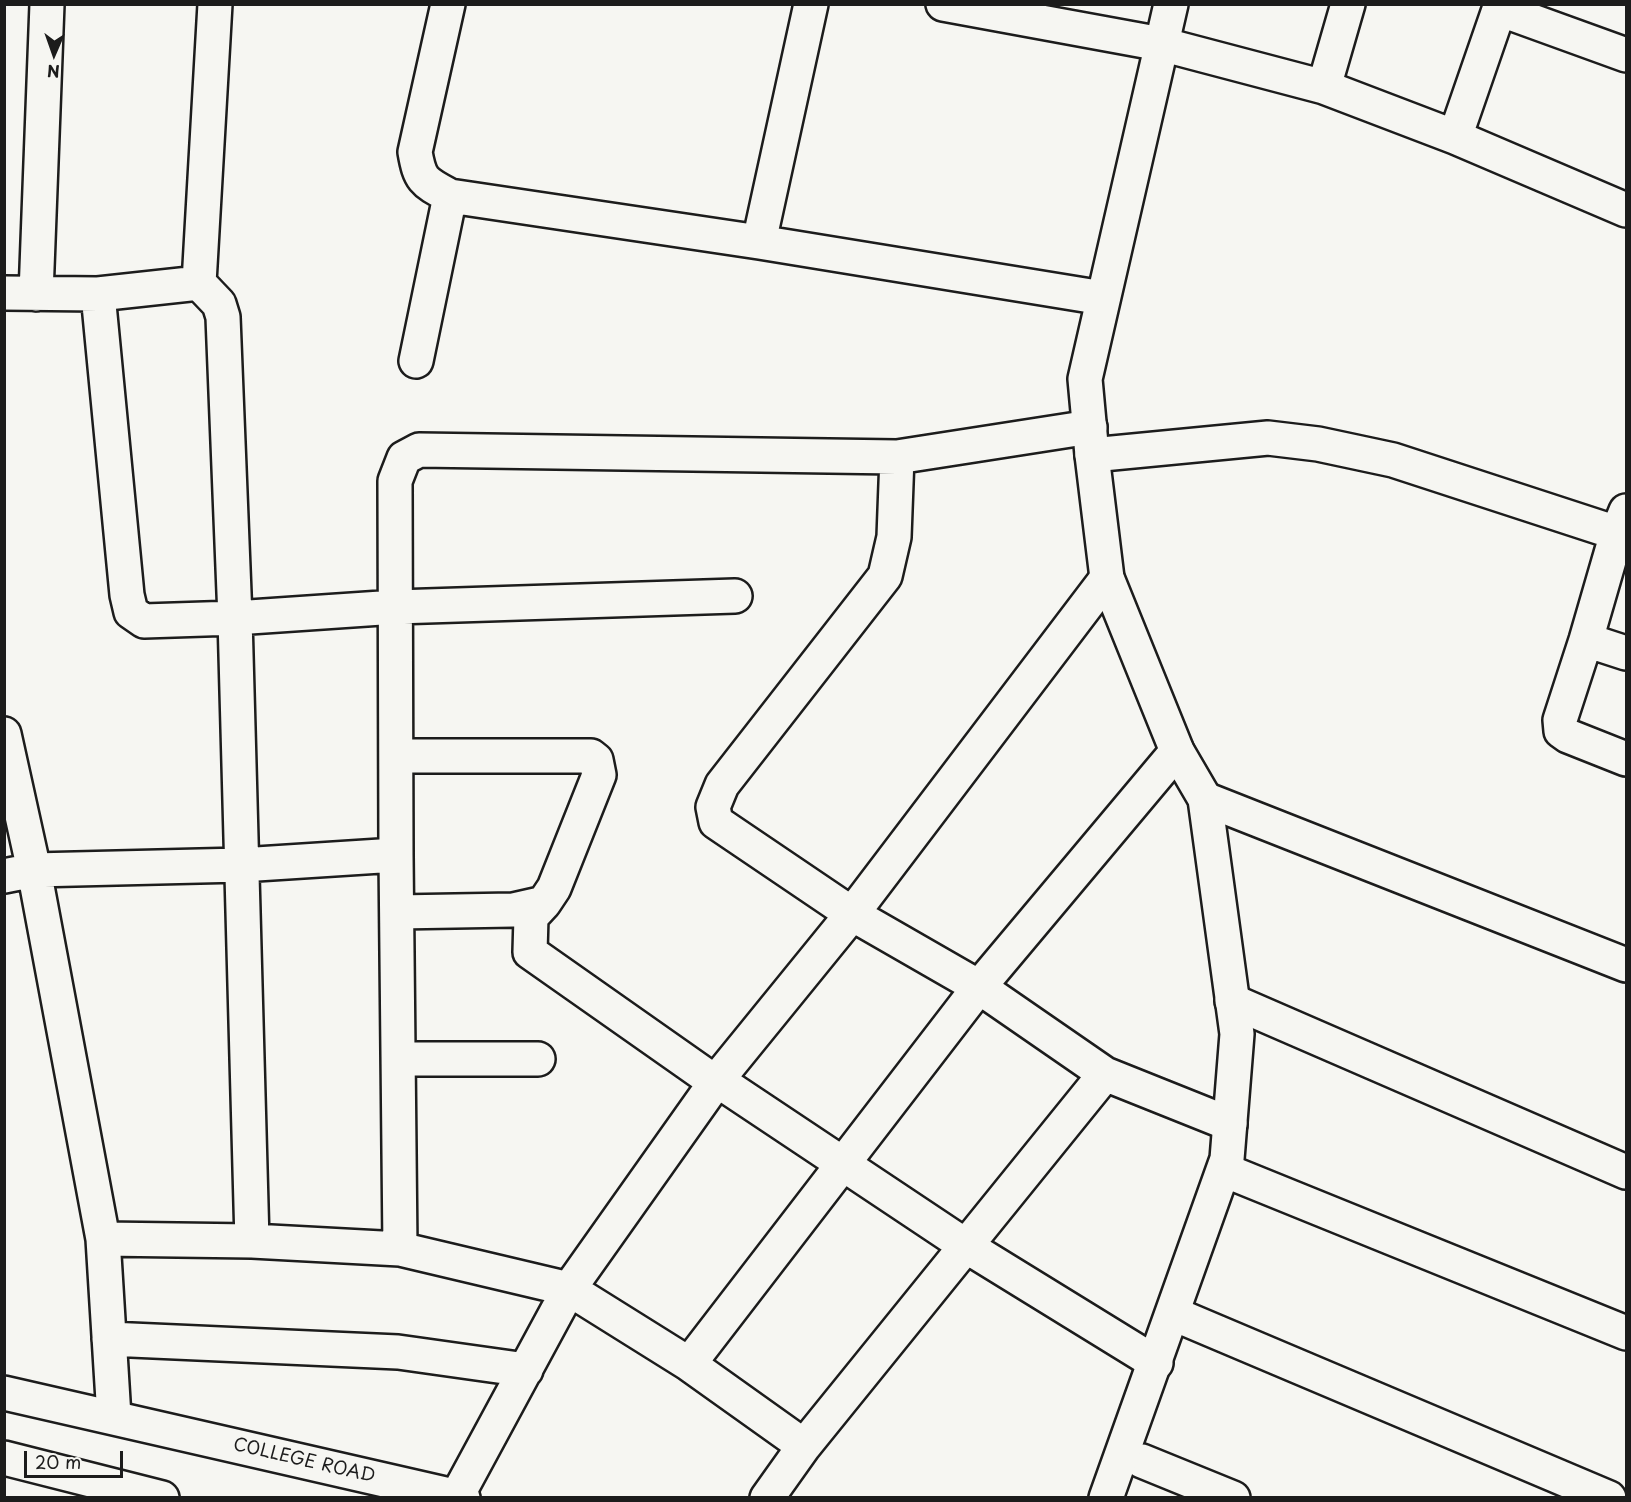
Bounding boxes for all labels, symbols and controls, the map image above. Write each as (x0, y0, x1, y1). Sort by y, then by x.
north arrow (24, 24, 84, 84)
text: N (47, 60, 60, 84)
street label: COLLEGE ROAD (231, 1434, 377, 1488)
scale bar (27, 1439, 126, 1477)
text: 20 m (35, 1448, 81, 1475)

